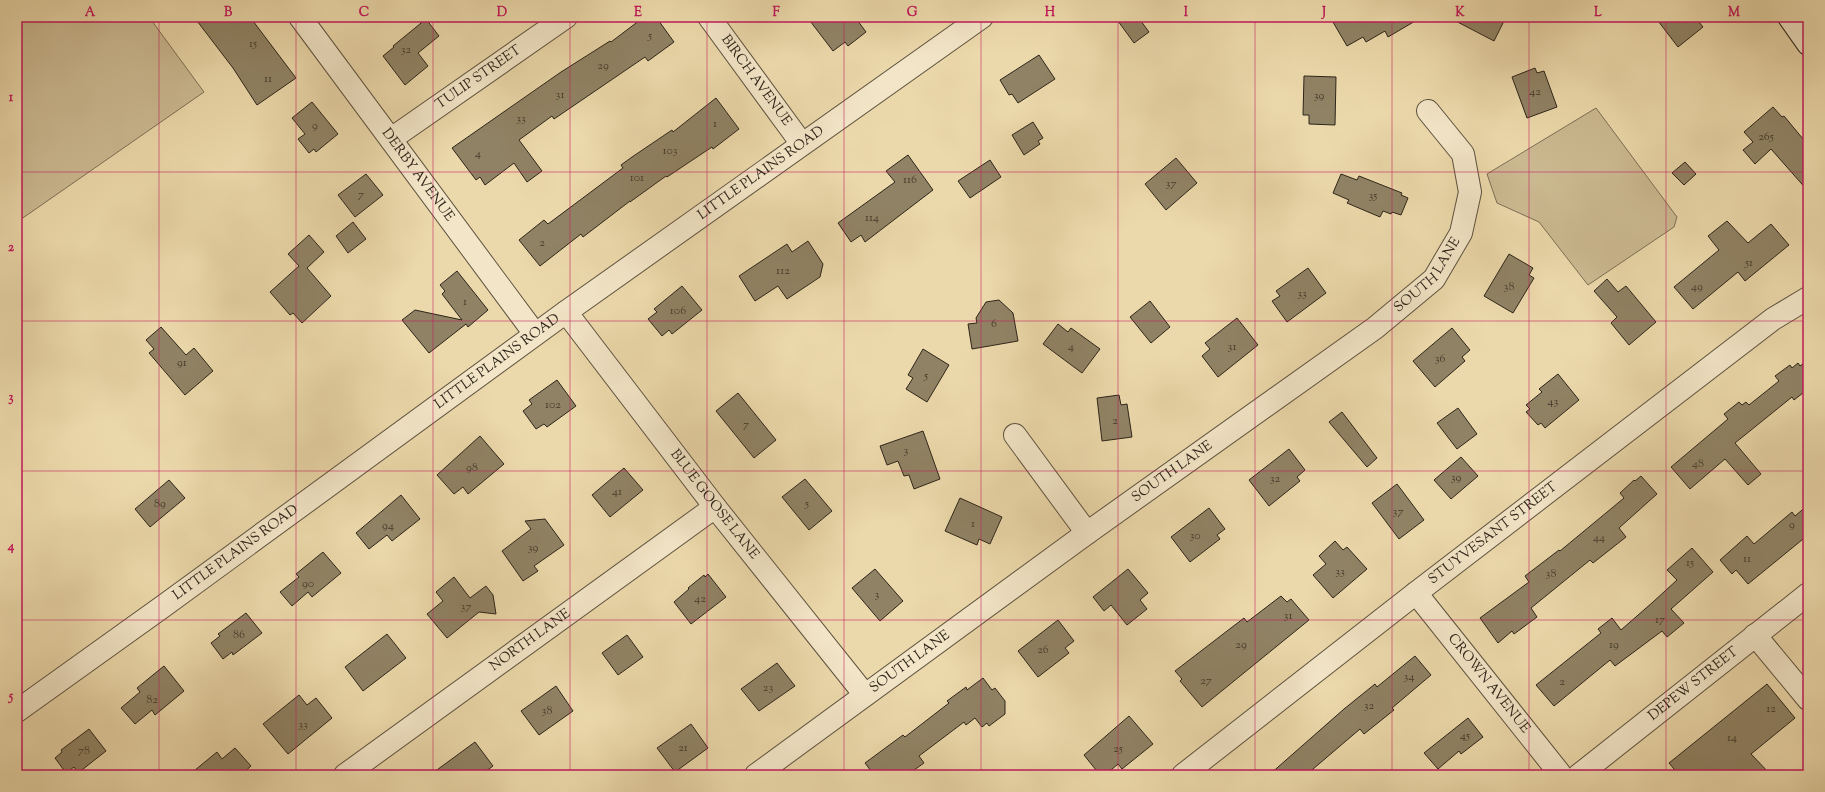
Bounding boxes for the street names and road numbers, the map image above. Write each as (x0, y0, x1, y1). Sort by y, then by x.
street label: BIRCH AVENUE (715, 31, 796, 131)
street label: TULIP STREET (432, 41, 526, 115)
street label: LITTLE PLAINS ROAD (694, 122, 829, 225)
street label: DERBY AVENUE (376, 125, 459, 226)
street label: SOUTH LANE (1390, 234, 1466, 318)
street label: LITTLE PLAINS ROAD (431, 309, 564, 415)
street label: SOUTH LANE (1128, 436, 1217, 508)
street label: BLUE GOOSE LANE (665, 446, 764, 564)
street label: STUYVESANT STREET (1425, 478, 1562, 590)
street label: LITTLE PLAINS ROAD (169, 501, 303, 606)
street label: NORTH LANE (486, 604, 575, 677)
street label: SOUTH LANE (866, 626, 955, 698)
street label: CROWN AVENUE (1442, 630, 1535, 738)
street label: DEPEW STREET (1644, 643, 1743, 726)

